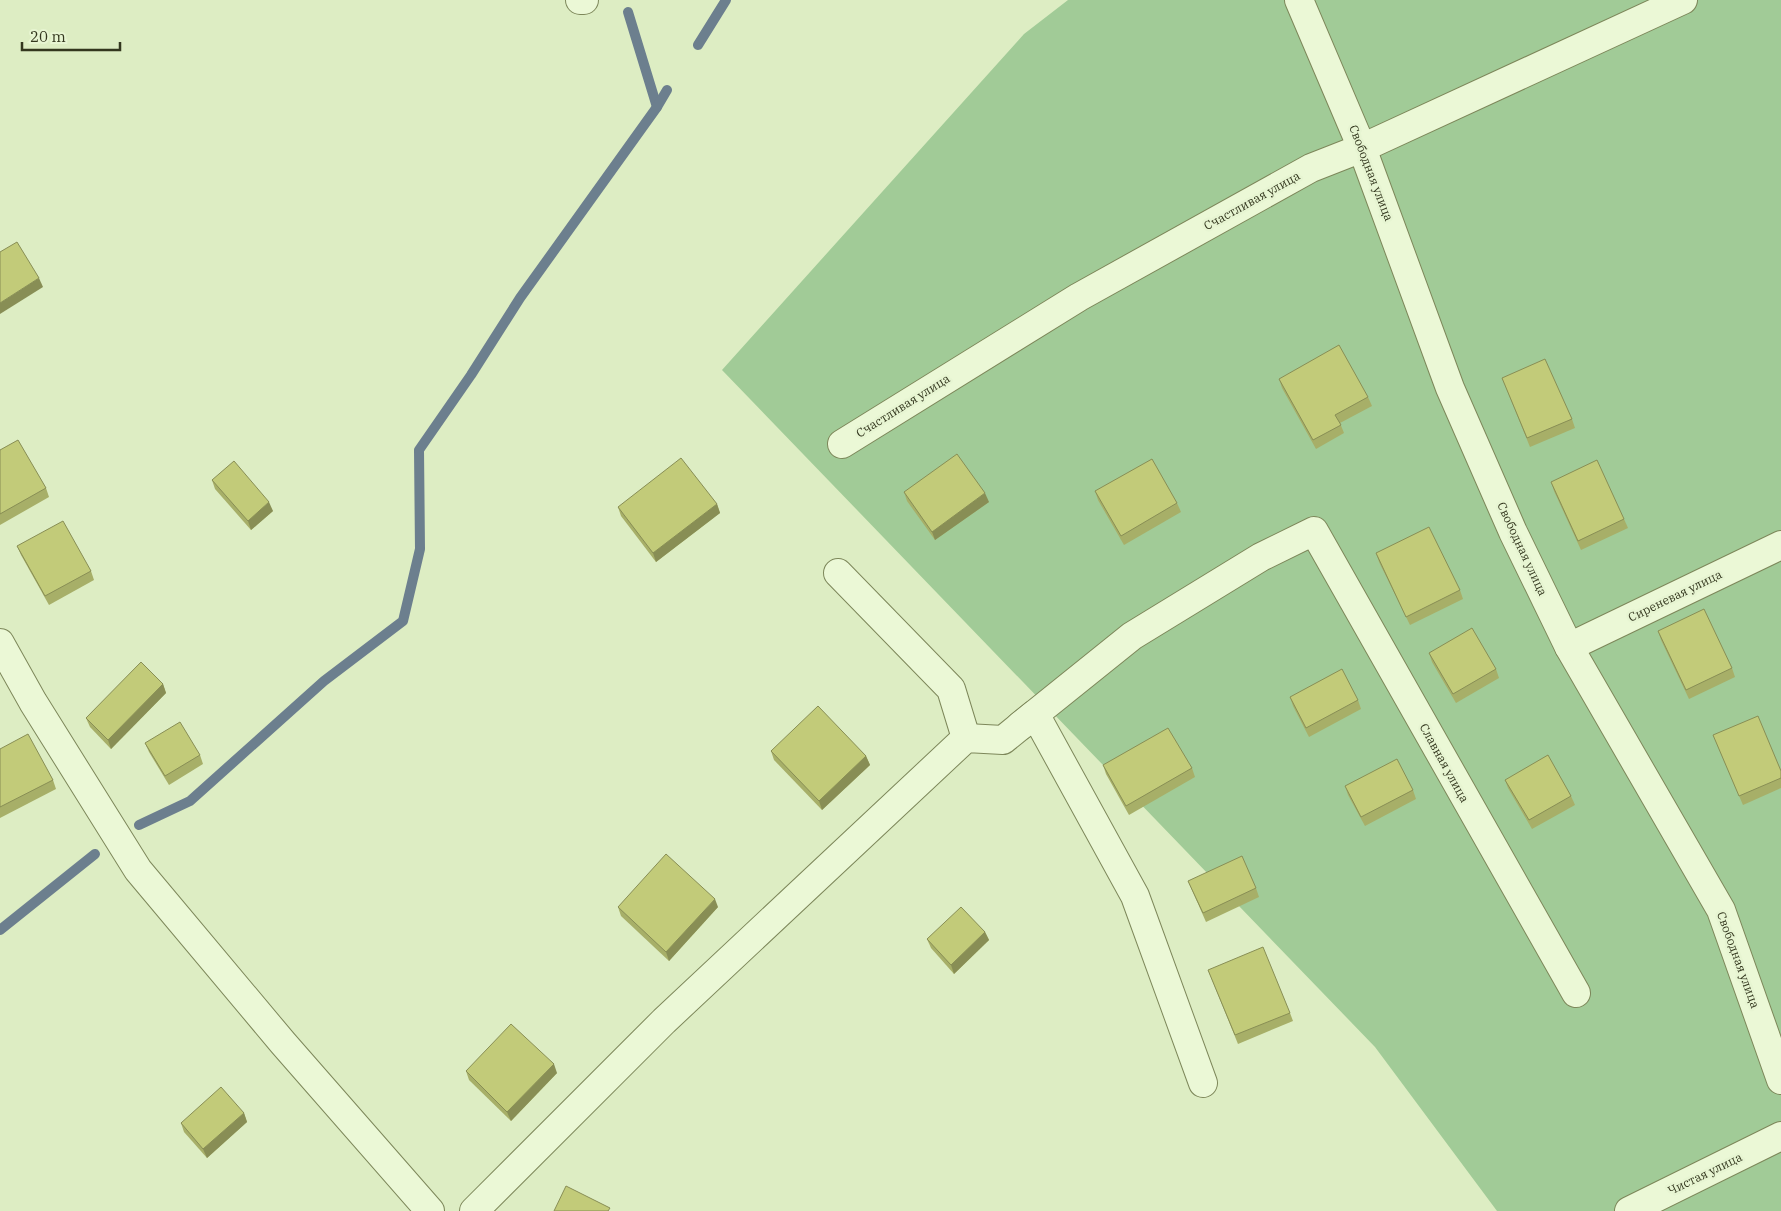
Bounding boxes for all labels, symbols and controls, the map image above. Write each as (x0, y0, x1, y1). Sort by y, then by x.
scale bar (22, 20, 120, 52)
text: 20 m (30, 27, 66, 46)
street label: Свободная улица (1346, 123, 1397, 223)
street label: Счастливая улица (1201, 168, 1303, 233)
street label: Счастливая улица (853, 370, 953, 440)
street label: Свободная улица (1494, 500, 1551, 598)
street label: Сиреневая улица (1625, 566, 1725, 625)
street label: Славная улица (1417, 721, 1473, 805)
street label: Свободная улица (1714, 909, 1763, 1011)
street label: Чистая улица (1665, 1149, 1745, 1198)

